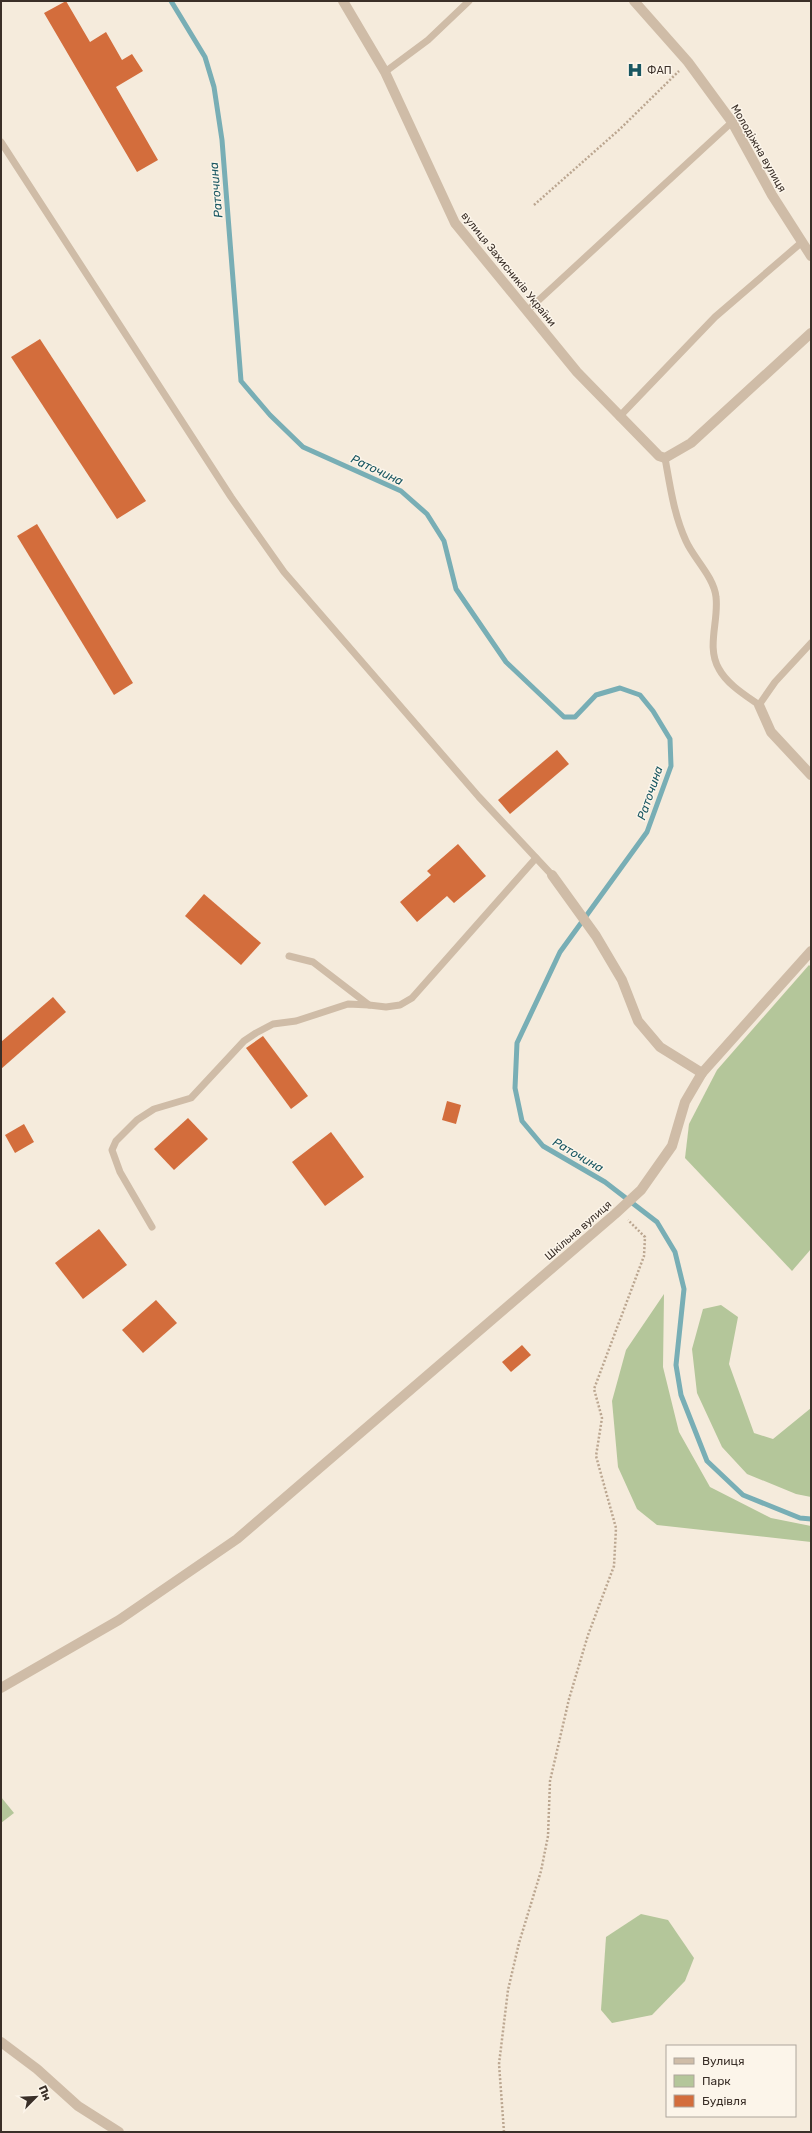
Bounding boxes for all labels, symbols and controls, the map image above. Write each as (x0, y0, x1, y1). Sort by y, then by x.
hospital icon: ФАП (626, 61, 644, 79)
place label: ФАП (647, 64, 672, 77)
street label: Молодіжна вулиця (728, 102, 789, 194)
water label: Раточина (207, 161, 225, 219)
street label: вулиця Захисників України (458, 209, 559, 329)
water label: Раточина (349, 452, 405, 488)
water label: Раточина (634, 764, 666, 822)
water label: Раточина (550, 1135, 606, 1175)
street label: Шкільна вулиця (542, 1198, 614, 1263)
legend (666, 2045, 796, 2117)
text: Вулиця (702, 2054, 744, 2068)
text: Парк (702, 2074, 731, 2088)
north arrow (16, 2077, 56, 2117)
text: Пн (36, 2084, 54, 2103)
text: Будівля (702, 2094, 747, 2108)

